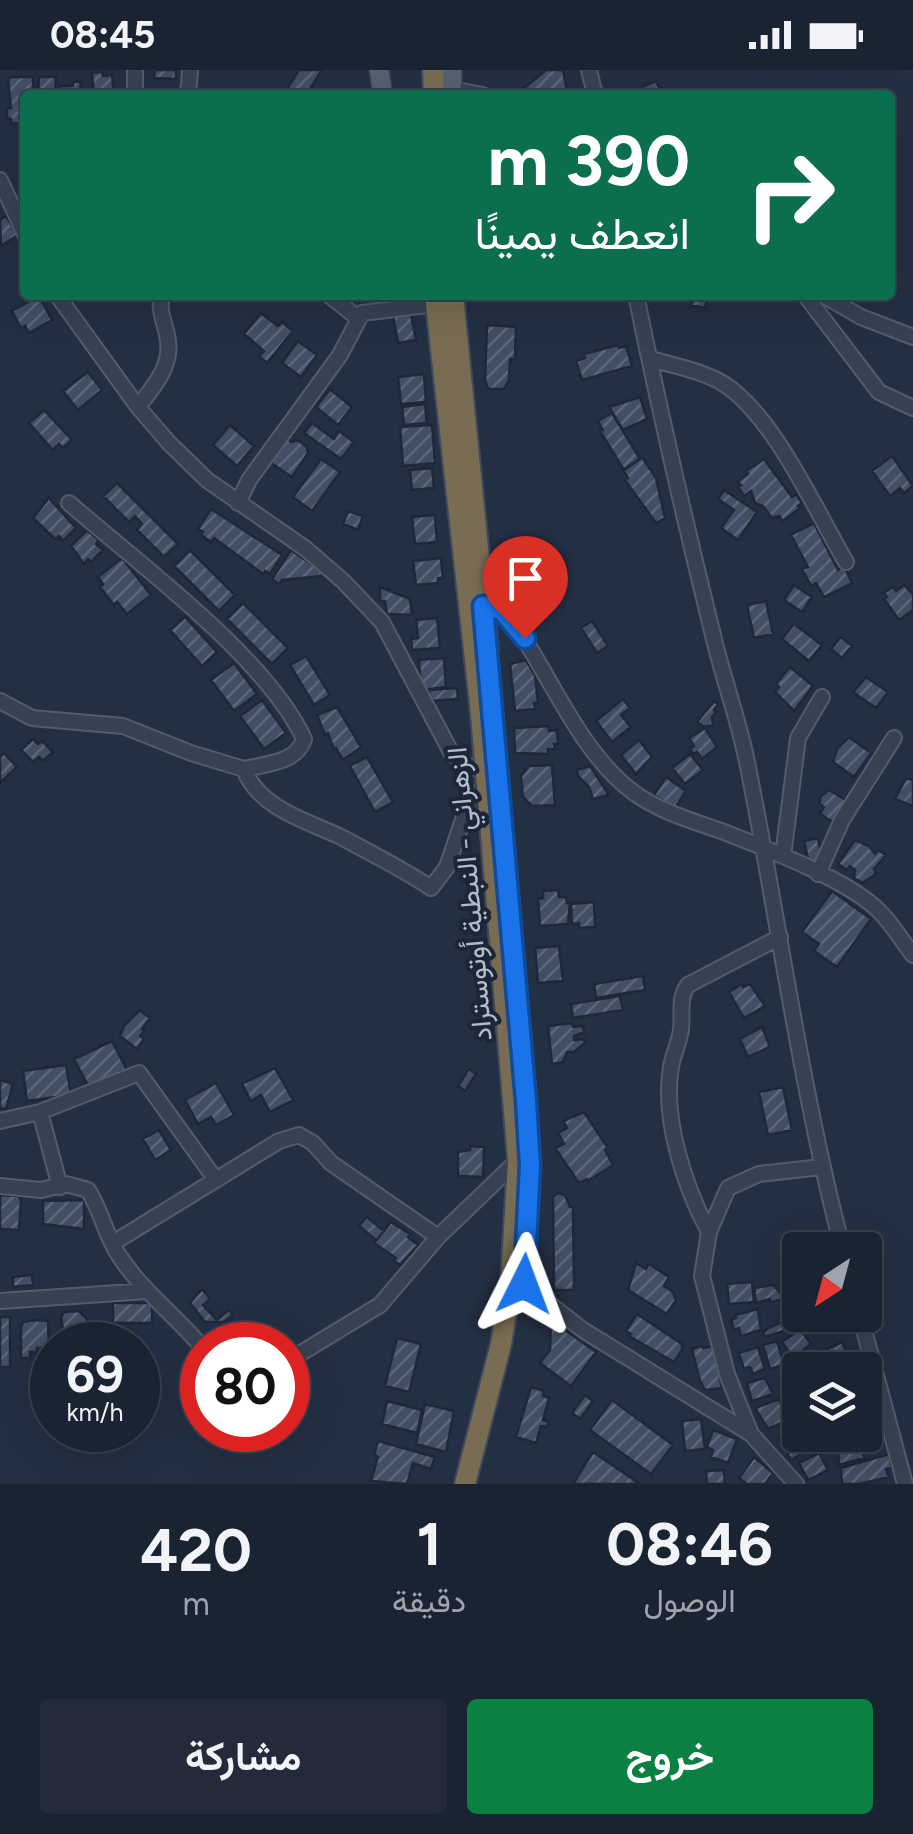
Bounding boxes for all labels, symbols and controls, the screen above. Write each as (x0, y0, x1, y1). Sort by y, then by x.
text: 08:45 (50, 12, 155, 58)
text: 390 m (487, 118, 690, 203)
icon: right (725, 130, 855, 260)
text: انعطف يمينًا (475, 206, 690, 260)
pin (483, 536, 568, 639)
icon: arrive (498, 551, 553, 606)
street label: الزهراني - النبطية أوتوستراد (439, 745, 505, 1042)
position arrow (472, 1232, 576, 1336)
north arrow (782, 1232, 882, 1332)
map controls (782, 1232, 882, 1452)
speed limit sign: 80 (180, 1322, 310, 1452)
text: 69 (66, 1344, 124, 1405)
button: layers (782, 1352, 882, 1452)
text: km/h (66, 1397, 124, 1427)
text: 1 (416, 1508, 442, 1580)
text: 08:46 (606, 1508, 773, 1580)
text: 420 (140, 1514, 252, 1586)
text: دقيقة (392, 1582, 466, 1620)
text: الوصول (643, 1582, 736, 1620)
text: m (182, 1585, 210, 1623)
button: مشاركة (40, 1699, 447, 1814)
button: خروج (467, 1699, 873, 1814)

